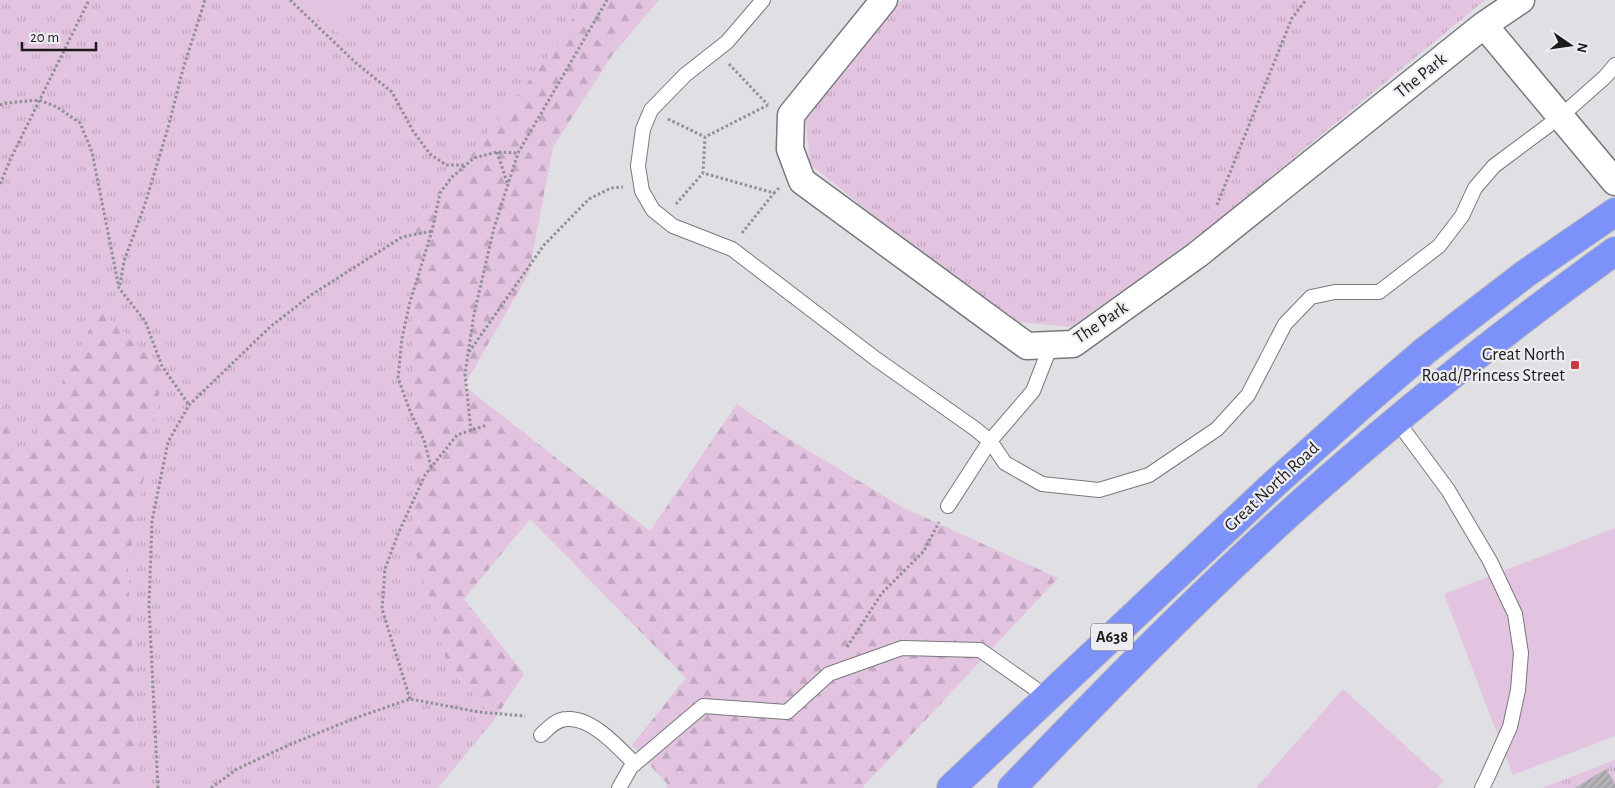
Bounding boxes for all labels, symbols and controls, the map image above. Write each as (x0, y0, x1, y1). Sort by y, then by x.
scale bar (22, 20, 96, 52)
north arrow (1545, 20, 1595, 70)
text: 20 m (30, 30, 59, 45)
text: N (1574, 41, 1590, 54)
street label: The Park (1392, 50, 1451, 102)
street label: The Park (1071, 298, 1132, 347)
place label: Great North Road/Princess Street (1422, 346, 1565, 385)
marker: Great North Road/Princess Street (1569, 359, 1581, 371)
street label: Great North Road (1221, 439, 1323, 535)
road number: A638 (1091, 624, 1133, 650)

